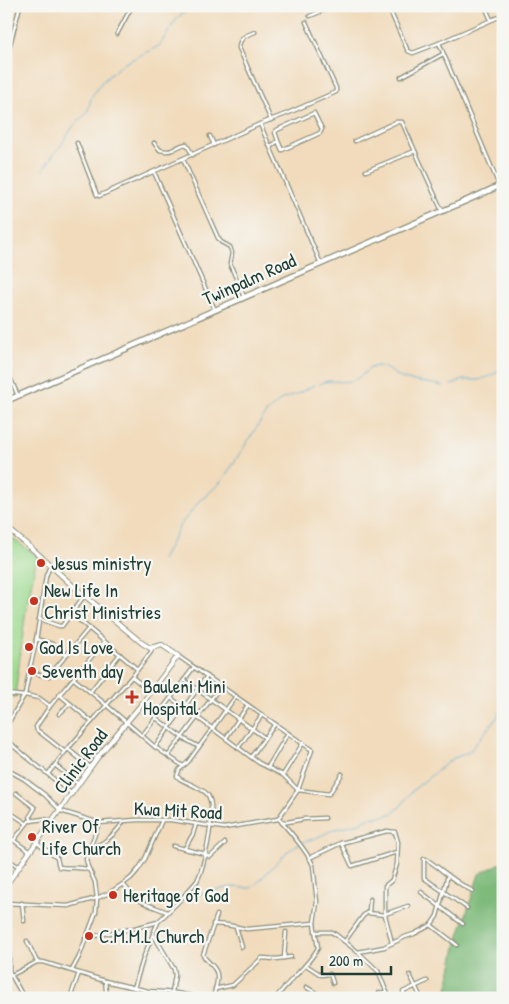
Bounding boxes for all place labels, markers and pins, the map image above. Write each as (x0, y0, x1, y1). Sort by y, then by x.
place label: Jesus ministry (51, 550, 151, 576)
marker: Jesus ministry (35, 557, 47, 569)
place label: New Life In Christ Ministries (44, 577, 161, 625)
marker: New Life In Christ Ministries (28, 595, 40, 607)
place label: God Is Love (39, 634, 114, 660)
marker: God Is Love (23, 641, 35, 653)
place label: Seventh day (42, 658, 124, 684)
marker: Seventh day (26, 665, 38, 677)
place label: Bauleni Mini Hospital (143, 673, 226, 721)
marker: Bauleni Mini Hospital (125, 690, 139, 704)
place label: River Of Life Church (42, 813, 121, 861)
marker: River Of Life Church (26, 831, 38, 843)
place label: Heritage of God (123, 882, 229, 908)
marker: Heritage of God (107, 889, 119, 901)
place label: C.M.M.L Church (99, 923, 204, 949)
marker: C.M.M.L Church (83, 930, 95, 942)

